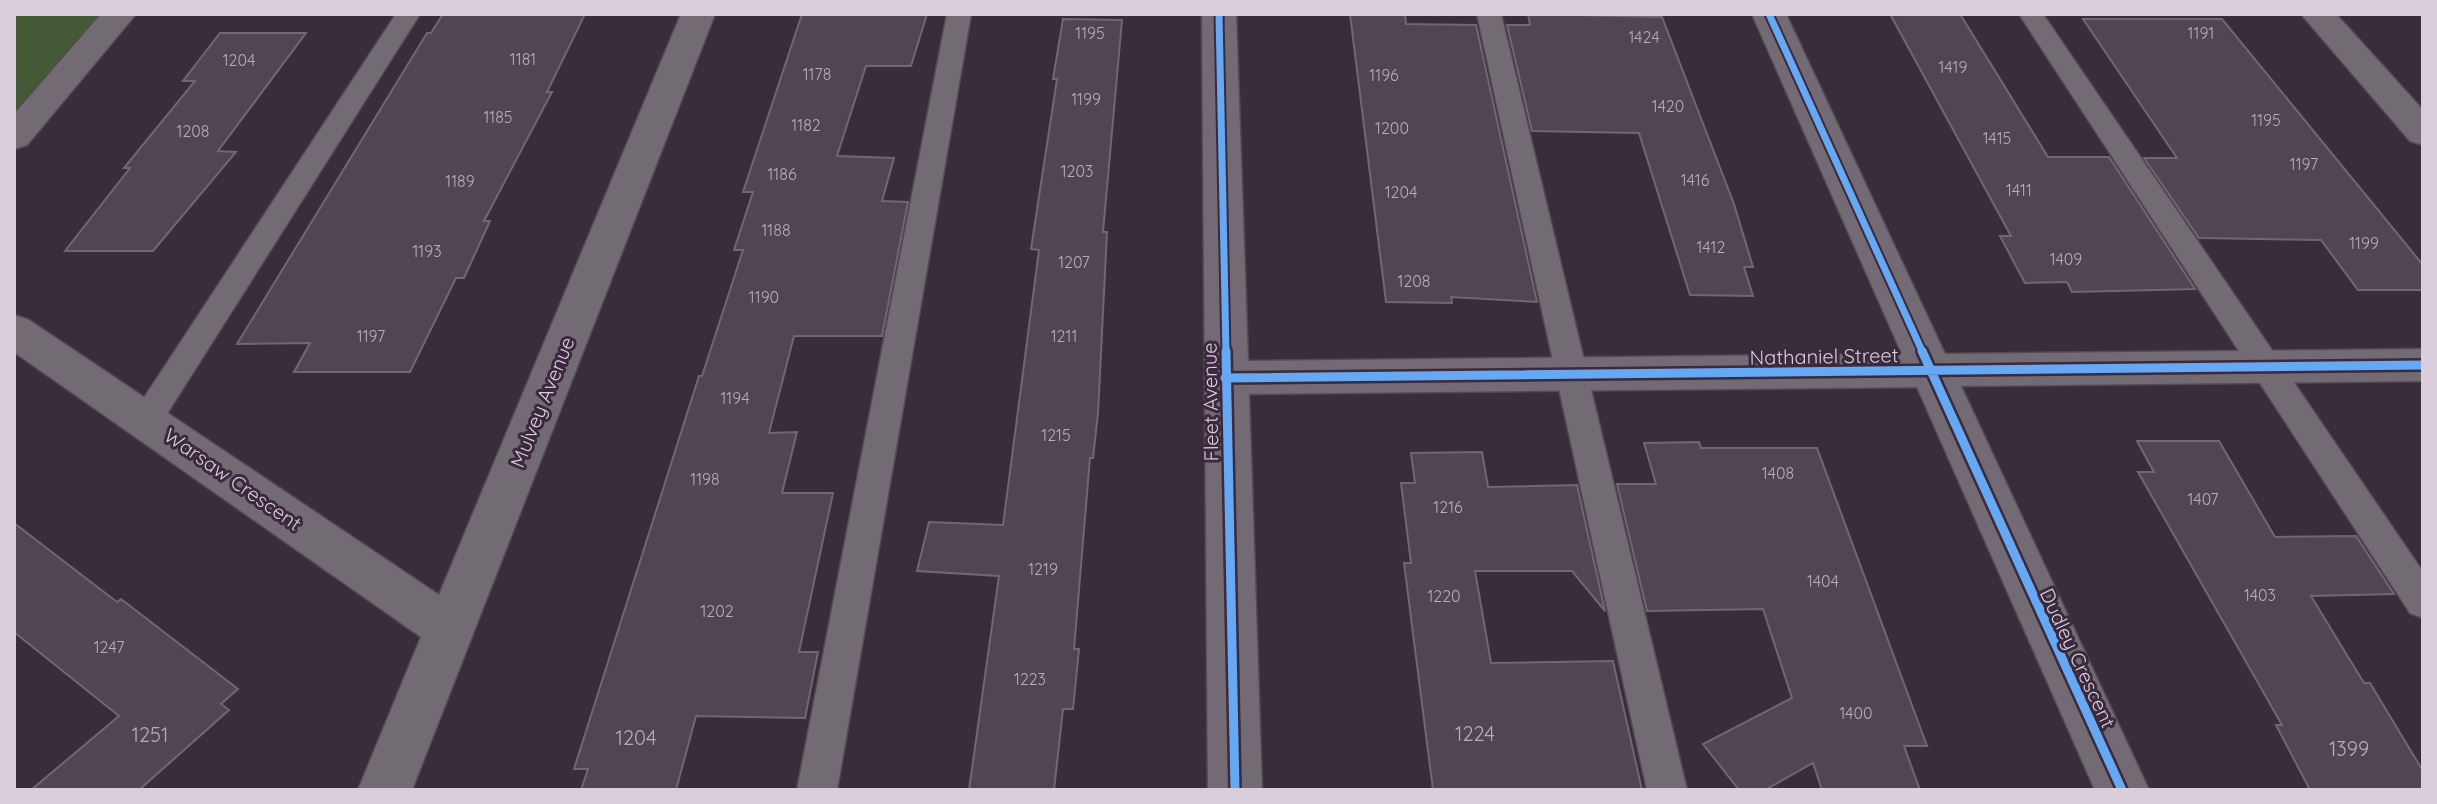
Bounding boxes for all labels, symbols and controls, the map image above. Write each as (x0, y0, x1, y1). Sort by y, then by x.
house number: 1195 (1075, 23, 1105, 43)
house number: 1191 (2188, 23, 2214, 43)
house number: 1424 (1628, 27, 1660, 47)
house number: 1181 (510, 49, 536, 69)
house number: 1204 (223, 50, 255, 70)
house number: 1419 (1939, 57, 1967, 77)
house number: 1178 (803, 64, 831, 84)
house number: 1196 (1369, 65, 1399, 85)
house number: 1199 (1071, 89, 1101, 109)
house number: 1420 (1652, 96, 1684, 116)
house number: 1185 (483, 107, 513, 127)
house number: 1195 (2251, 110, 2281, 130)
house number: 1182 (791, 115, 821, 135)
house number: 1200 (1375, 118, 1409, 138)
house number: 1208 (177, 121, 209, 141)
house number: 1415 (1983, 128, 2011, 148)
house number: 1197 (2290, 154, 2318, 174)
house number: 1203 (1061, 161, 1093, 181)
house number: 1186 (767, 164, 797, 184)
house number: 1416 (1681, 170, 1710, 190)
house number: 1189 (445, 171, 475, 191)
house number: 1411 (2006, 180, 2032, 200)
house number: 1204 (1385, 182, 1417, 202)
house number: 1188 (761, 220, 791, 240)
house number: 1199 (2349, 233, 2379, 253)
house number: 1412 (1697, 237, 1726, 257)
house number: 1193 (412, 241, 442, 261)
house number: 1409 (2050, 249, 2082, 269)
house number: 1207 (1058, 252, 1090, 272)
house number: 1208 (1398, 271, 1430, 291)
house number: 1190 (749, 287, 779, 307)
house number: 1197 (357, 326, 385, 346)
house number: 1211 (1051, 326, 1077, 346)
street label: Mulvey Avenue (504, 333, 580, 471)
street label: Fleet Avenue (1196, 342, 1224, 462)
street label: Nathaniel Street (1749, 342, 1899, 370)
house number: 1194 (720, 388, 750, 408)
street label: Warsaw Crescent (159, 422, 307, 536)
house number: 1215 (1041, 425, 1071, 445)
house number: 1408 (1762, 463, 1794, 483)
house number: 1198 (690, 469, 720, 489)
house number: 1407 (2188, 489, 2218, 509)
house number: 1216 (1433, 497, 1463, 517)
house number: 1219 (1028, 559, 1058, 579)
house number: 1404 (1807, 571, 1839, 591)
street label: Dudley Crescent (2035, 584, 2121, 732)
house number: 1403 (2244, 585, 2276, 605)
house number: 1220 (1427, 586, 1461, 606)
house number: 1202 (700, 601, 734, 621)
house number: 1247 (94, 637, 124, 657)
house number: 1223 (1014, 669, 1046, 689)
house number: 1400 (1839, 703, 1873, 723)
house number: 1224 (1455, 721, 1495, 746)
house number: 1251 (132, 722, 168, 747)
house number: 1204 (616, 725, 656, 750)
house number: 1399 (2329, 736, 2369, 761)

